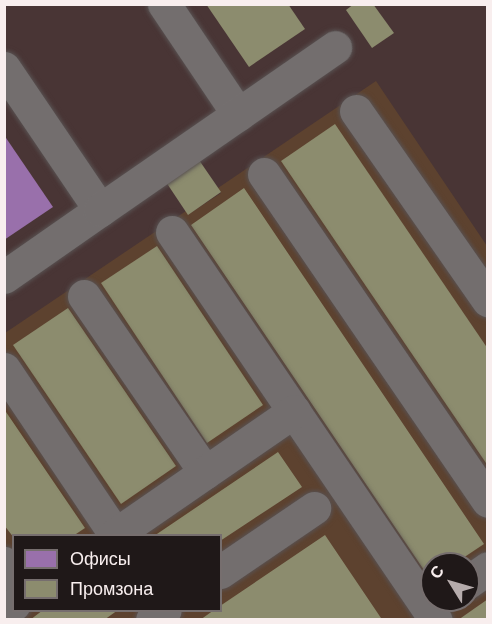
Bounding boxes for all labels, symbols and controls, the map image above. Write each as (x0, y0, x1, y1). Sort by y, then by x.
legend (12, 534, 222, 612)
text: Офисы (70, 549, 131, 569)
north arrow (420, 552, 480, 612)
text: С (427, 562, 447, 582)
text: Промзона (70, 579, 153, 599)

